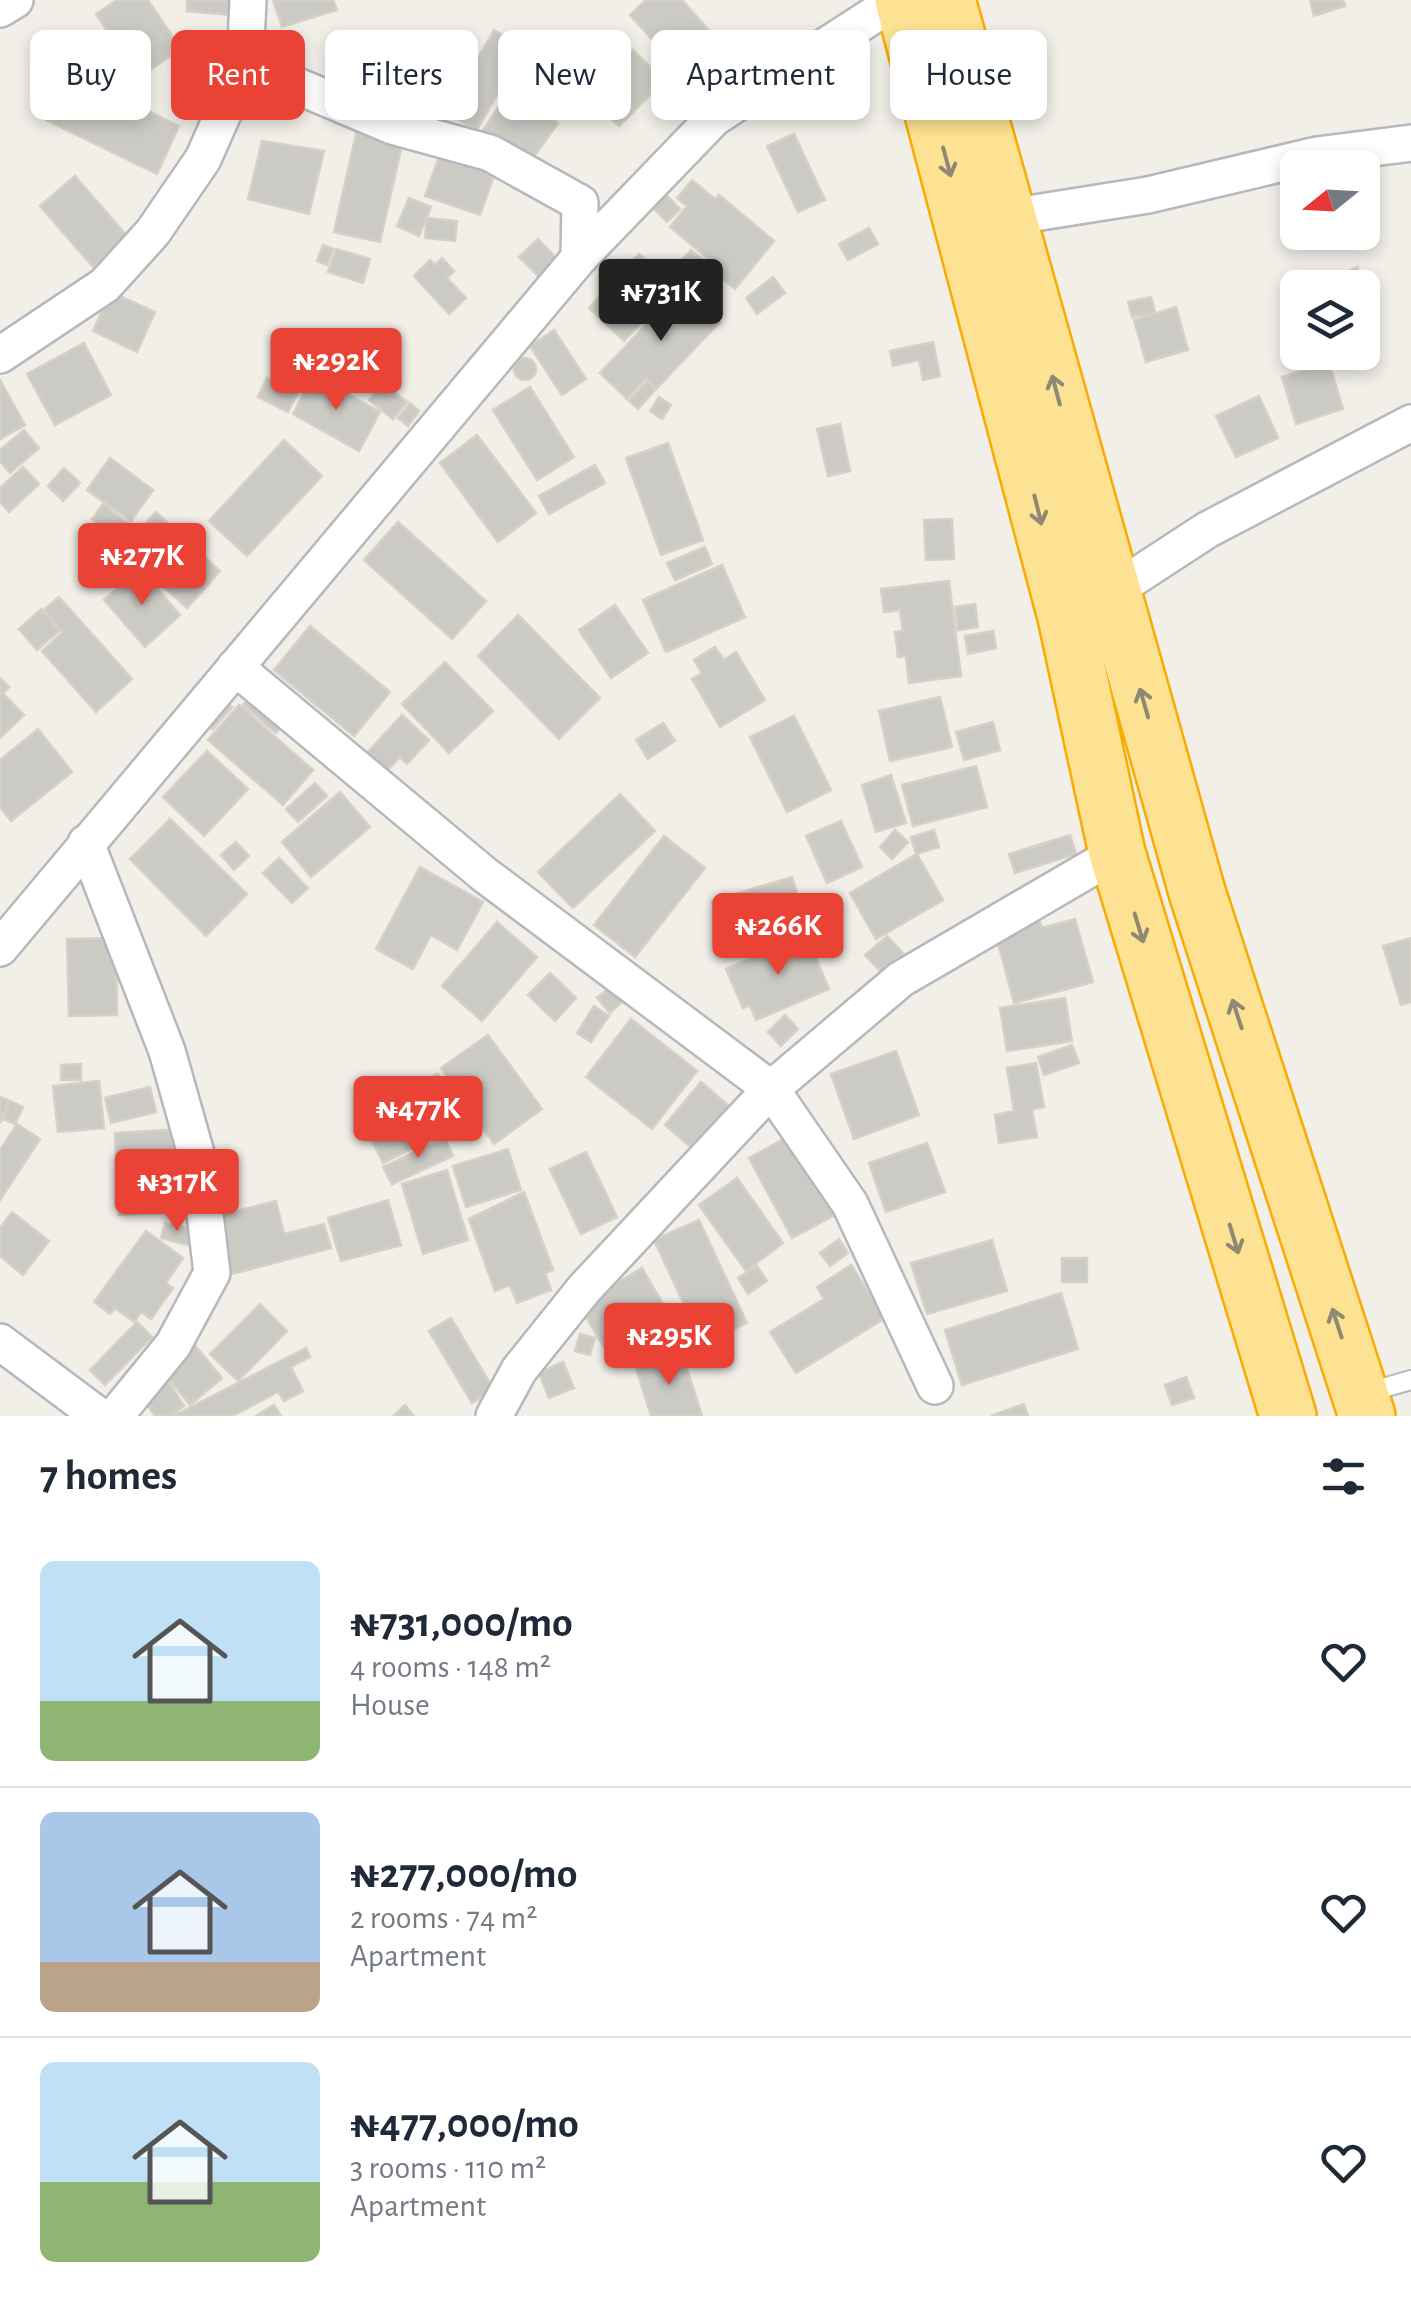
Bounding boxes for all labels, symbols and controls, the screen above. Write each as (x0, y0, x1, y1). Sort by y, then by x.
chip: Buy (30, 30, 151, 120)
chip: Rent (171, 30, 305, 120)
chip: Filters (325, 30, 478, 120)
chip: New (498, 30, 631, 120)
chip: Apartment (651, 30, 870, 120)
chip: House (890, 30, 1047, 120)
one-way arrow (938, 145, 957, 177)
north arrow (1280, 150, 1380, 250)
map controls (1280, 150, 1380, 370)
pin: ₦731K (591, 259, 731, 344)
button: layers (1280, 270, 1380, 370)
text: ₦731K (621, 275, 701, 307)
pin: ₦292K (266, 328, 406, 413)
text: ₦292K (293, 344, 379, 376)
one-way arrow (1046, 375, 1065, 406)
one-way arrow (1030, 494, 1049, 525)
pin: ₦277K (72, 523, 212, 608)
text: ₦277K (100, 539, 184, 571)
one-way arrow (1133, 688, 1152, 719)
pin: ₦266K (708, 893, 848, 978)
text: ₦266K (734, 909, 822, 941)
one-way arrow (1131, 911, 1149, 943)
one-way arrow (1226, 999, 1244, 1030)
pin: ₦477K (348, 1076, 488, 1161)
text: ₦477K (376, 1092, 461, 1124)
pin: ₦317K (107, 1149, 247, 1234)
text: ₦317K (137, 1165, 217, 1197)
one-way arrow (1226, 1222, 1244, 1254)
pin: ₦295K (599, 1303, 739, 1388)
one-way arrow (1327, 1308, 1345, 1340)
text: ₦295K (626, 1319, 712, 1351)
icon: filters (1316, 1449, 1371, 1504)
text: 7 homes (40, 1455, 177, 1497)
icon: home (120, 1601, 240, 1721)
text: ₦731,000/mo (350, 1602, 573, 1644)
icon: heart (1316, 1634, 1371, 1689)
text: 4 rooms · 148 m² (350, 1651, 551, 1683)
text: House (350, 1689, 430, 1721)
icon: home (120, 1852, 240, 1972)
text: ₦277,000/mo (350, 1853, 578, 1895)
icon: heart (1316, 1885, 1371, 1940)
text: 2 rooms · 74 m² (350, 1902, 537, 1934)
text: Apartment (350, 1940, 486, 1972)
icon: home (120, 2102, 240, 2222)
text: ₦477,000/mo (350, 2103, 579, 2145)
icon: heart (1316, 2135, 1371, 2190)
text: 3 rooms · 110 m² (350, 2152, 546, 2184)
text: Apartment (350, 2190, 486, 2222)

